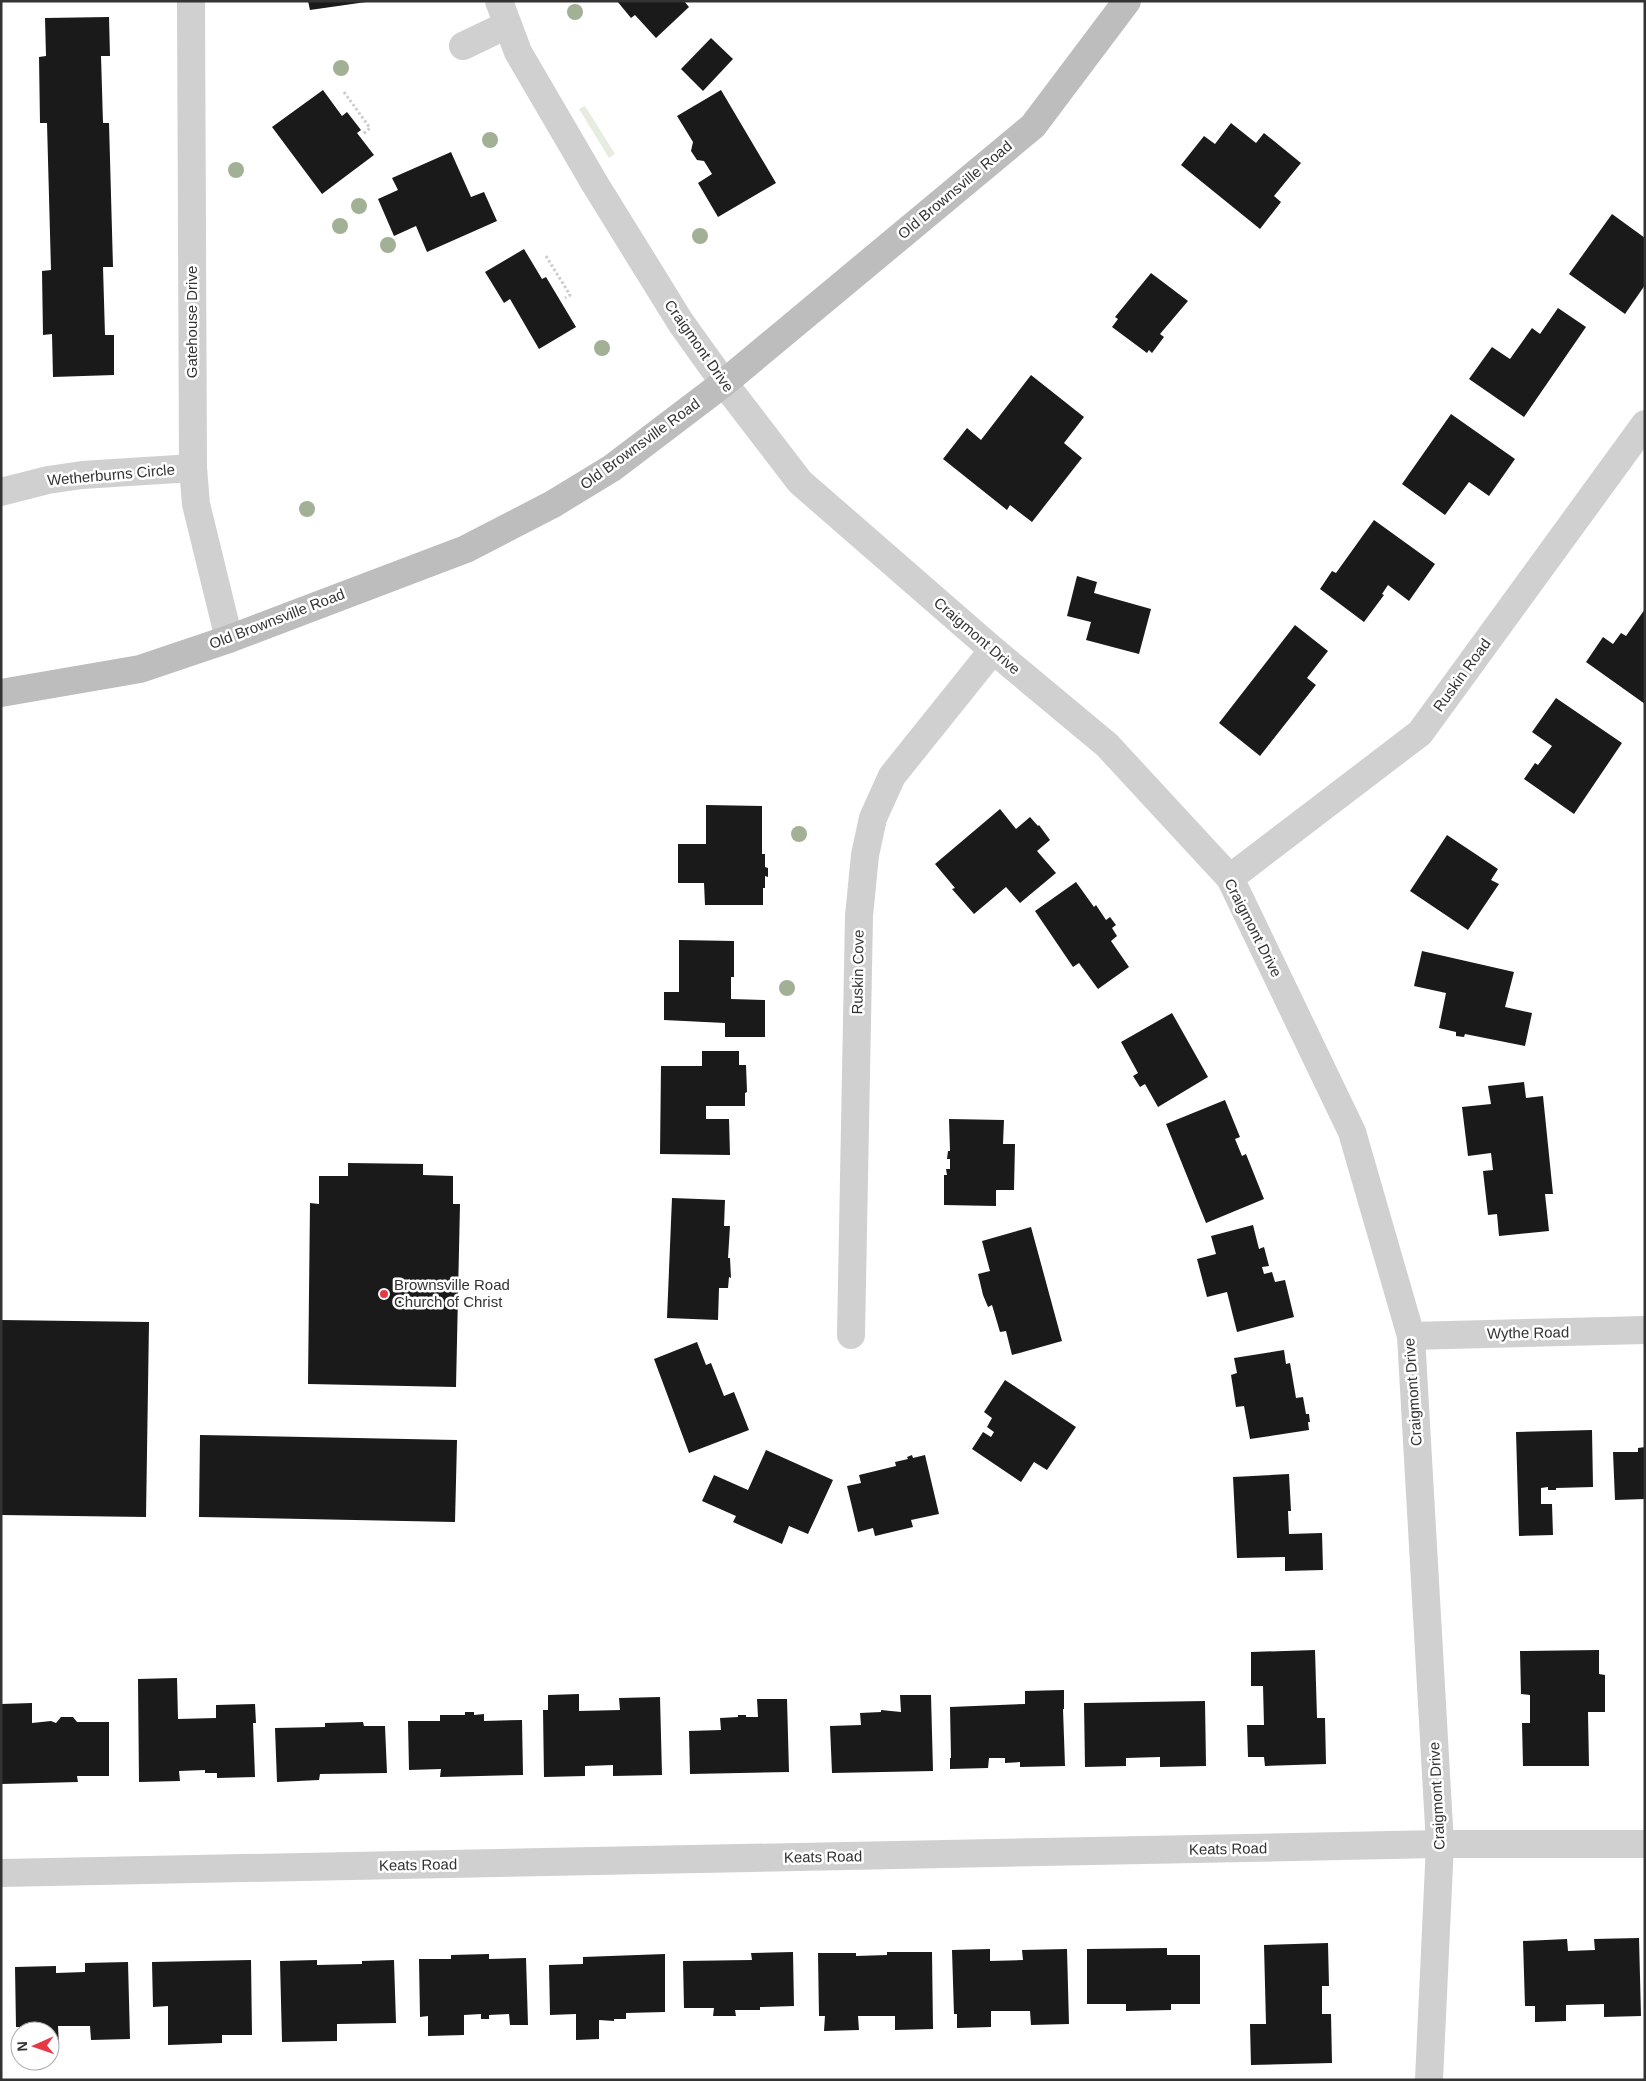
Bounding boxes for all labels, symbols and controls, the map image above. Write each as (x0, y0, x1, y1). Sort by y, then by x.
street label: Old Brownsville Road (894, 137, 1015, 242)
street label: Gatehouse Drive (183, 266, 200, 378)
street label: Craigmont Drive (661, 296, 737, 395)
street label: Old Brownsville Road (577, 395, 703, 493)
street label: Wetherburns Circle (46, 460, 176, 489)
street label: Old Brownsville Road (207, 585, 347, 652)
street label: Craigmont Drive (931, 594, 1024, 678)
street label: Ruskin Road (1429, 635, 1494, 714)
street label: Craigmont Drive (1221, 876, 1286, 980)
street label: Ruskin Cove (848, 929, 867, 1015)
place label: Brownsville Road Church of Christ (394, 1276, 510, 1310)
marker: Brownsville Road Church of Christ (378, 1288, 390, 1300)
street label: Wythe Road (1487, 1323, 1569, 1342)
street label: Craigmont Drive (1400, 1337, 1425, 1447)
street label: Craigmont Drive (1425, 1741, 1448, 1851)
street label: Keats Road (1189, 1839, 1267, 1858)
street label: Keats Road (784, 1847, 862, 1866)
street label: Keats Road (379, 1855, 457, 1874)
north arrow (10, 2021, 60, 2071)
text: N (14, 2041, 30, 2052)

